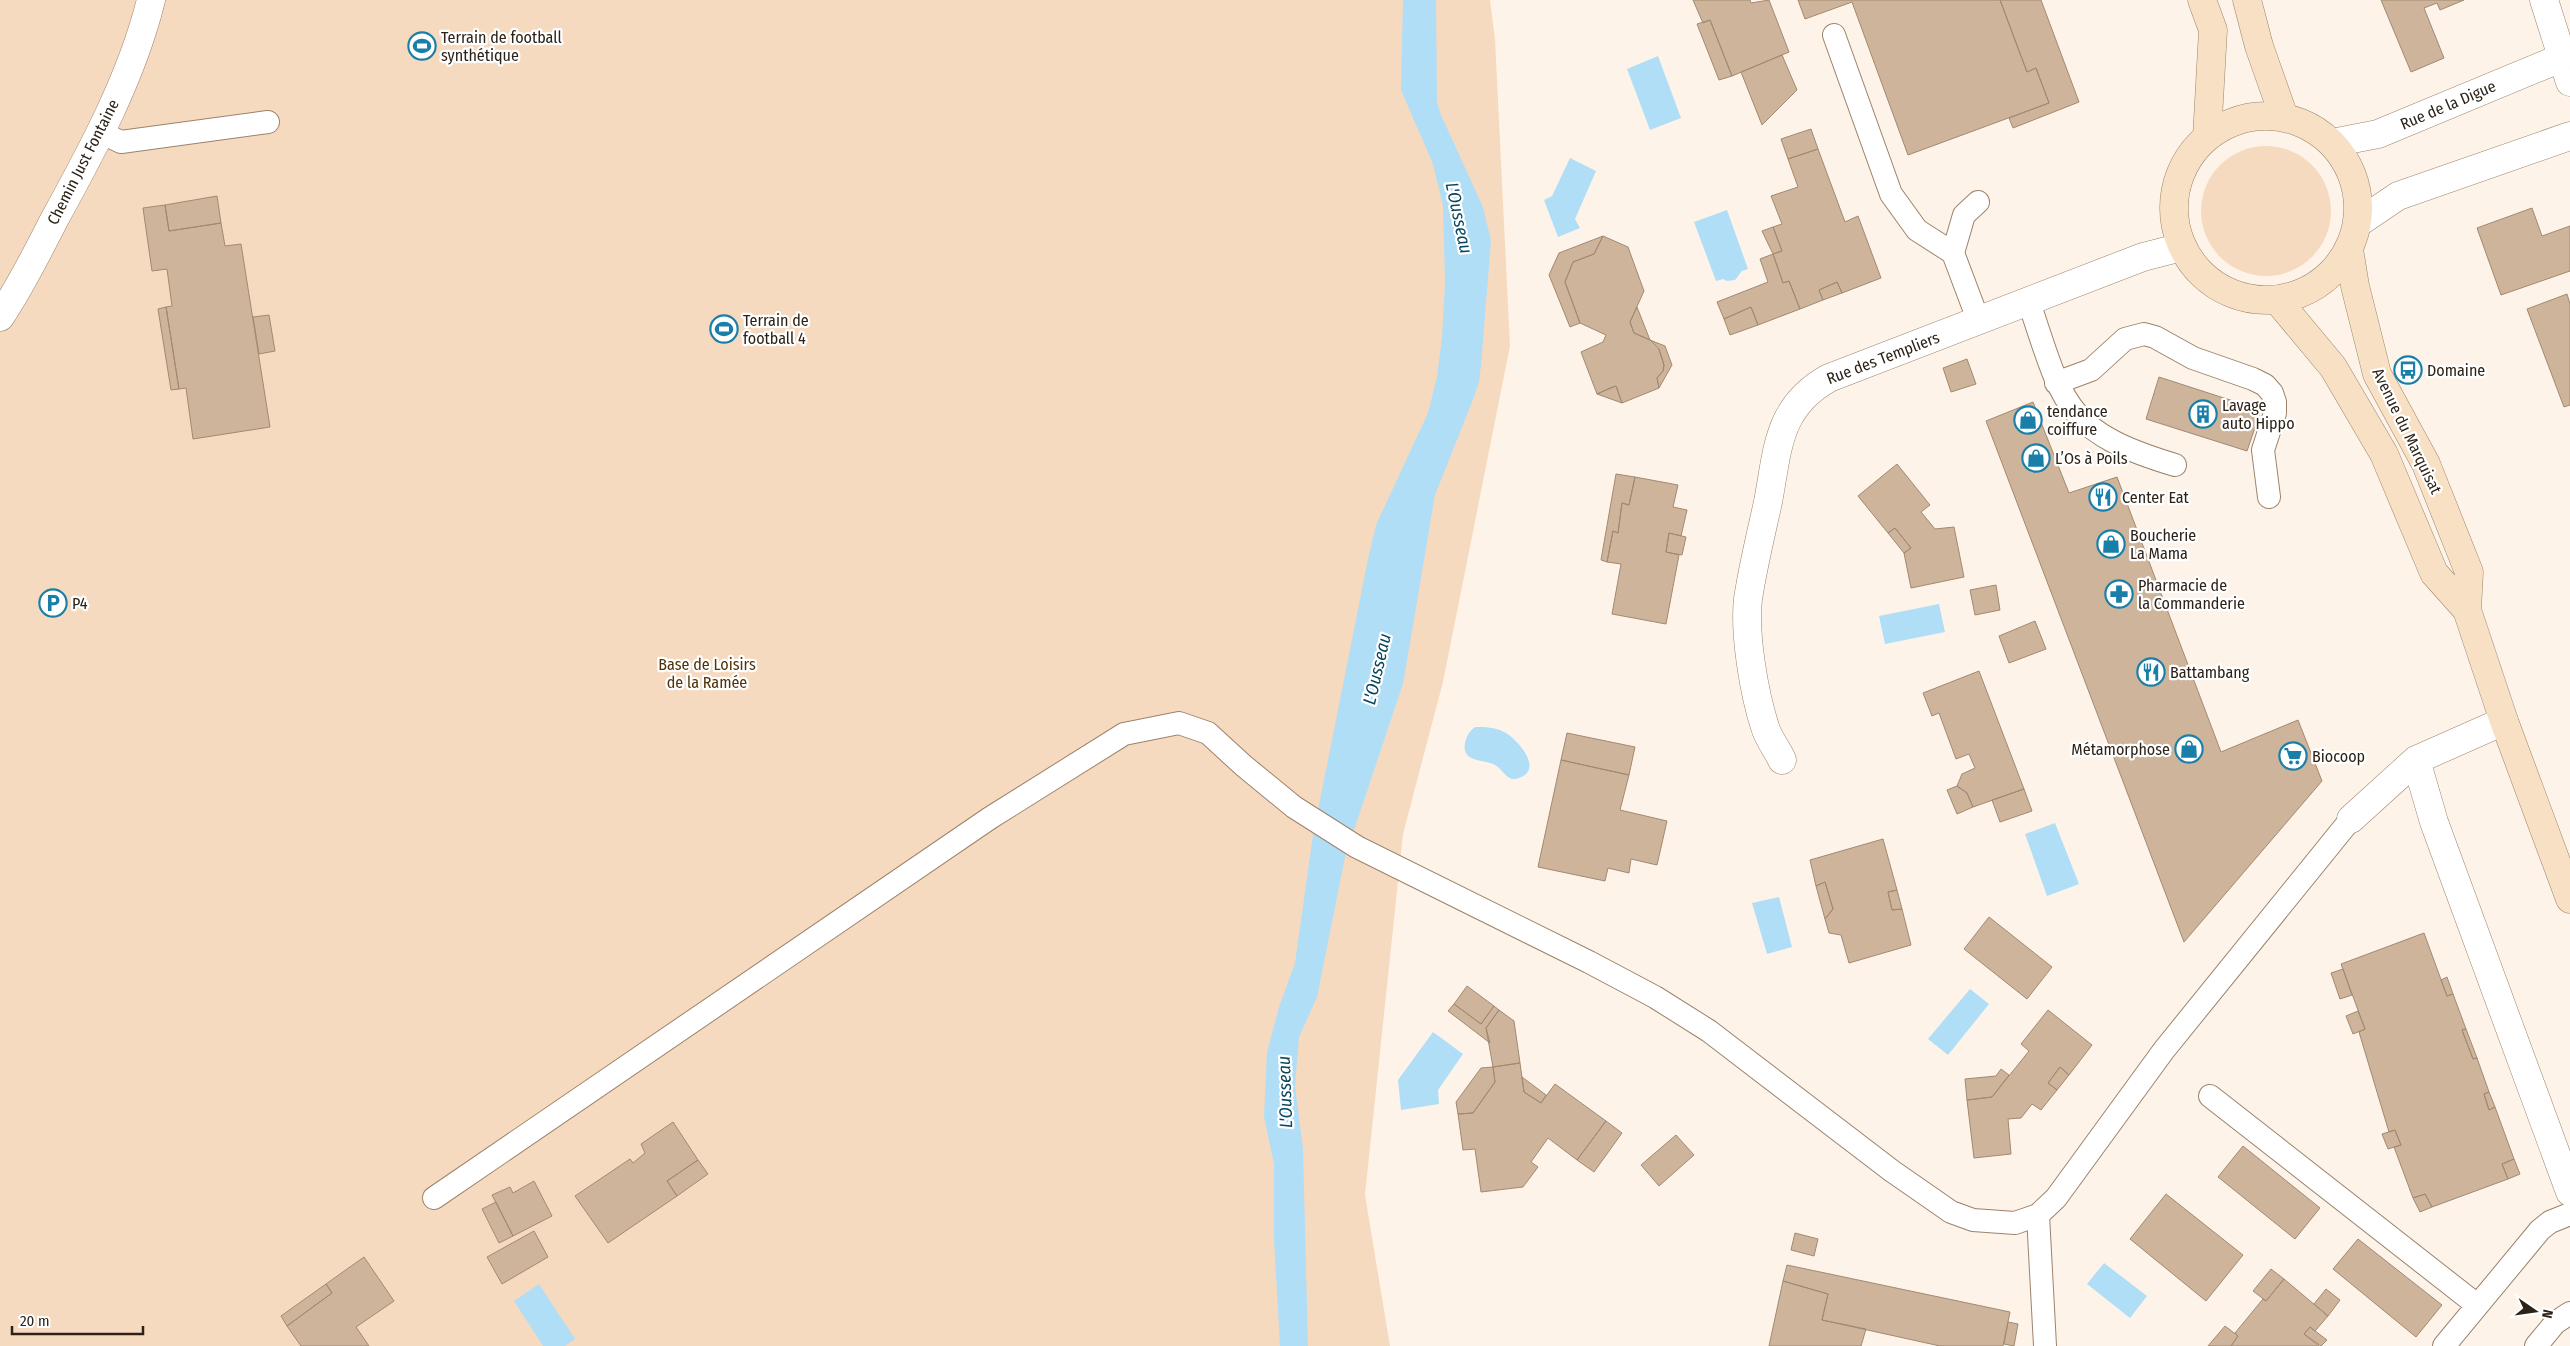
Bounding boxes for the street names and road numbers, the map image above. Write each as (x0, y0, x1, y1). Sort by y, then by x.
street label: Rue de la Digue (2397, 76, 2499, 134)
street label: Chemin Just Fontaine (43, 96, 123, 228)
street label: Rue des Templiers (1824, 328, 1942, 388)
street label: Avenue du Marquisat (2368, 365, 2446, 498)

